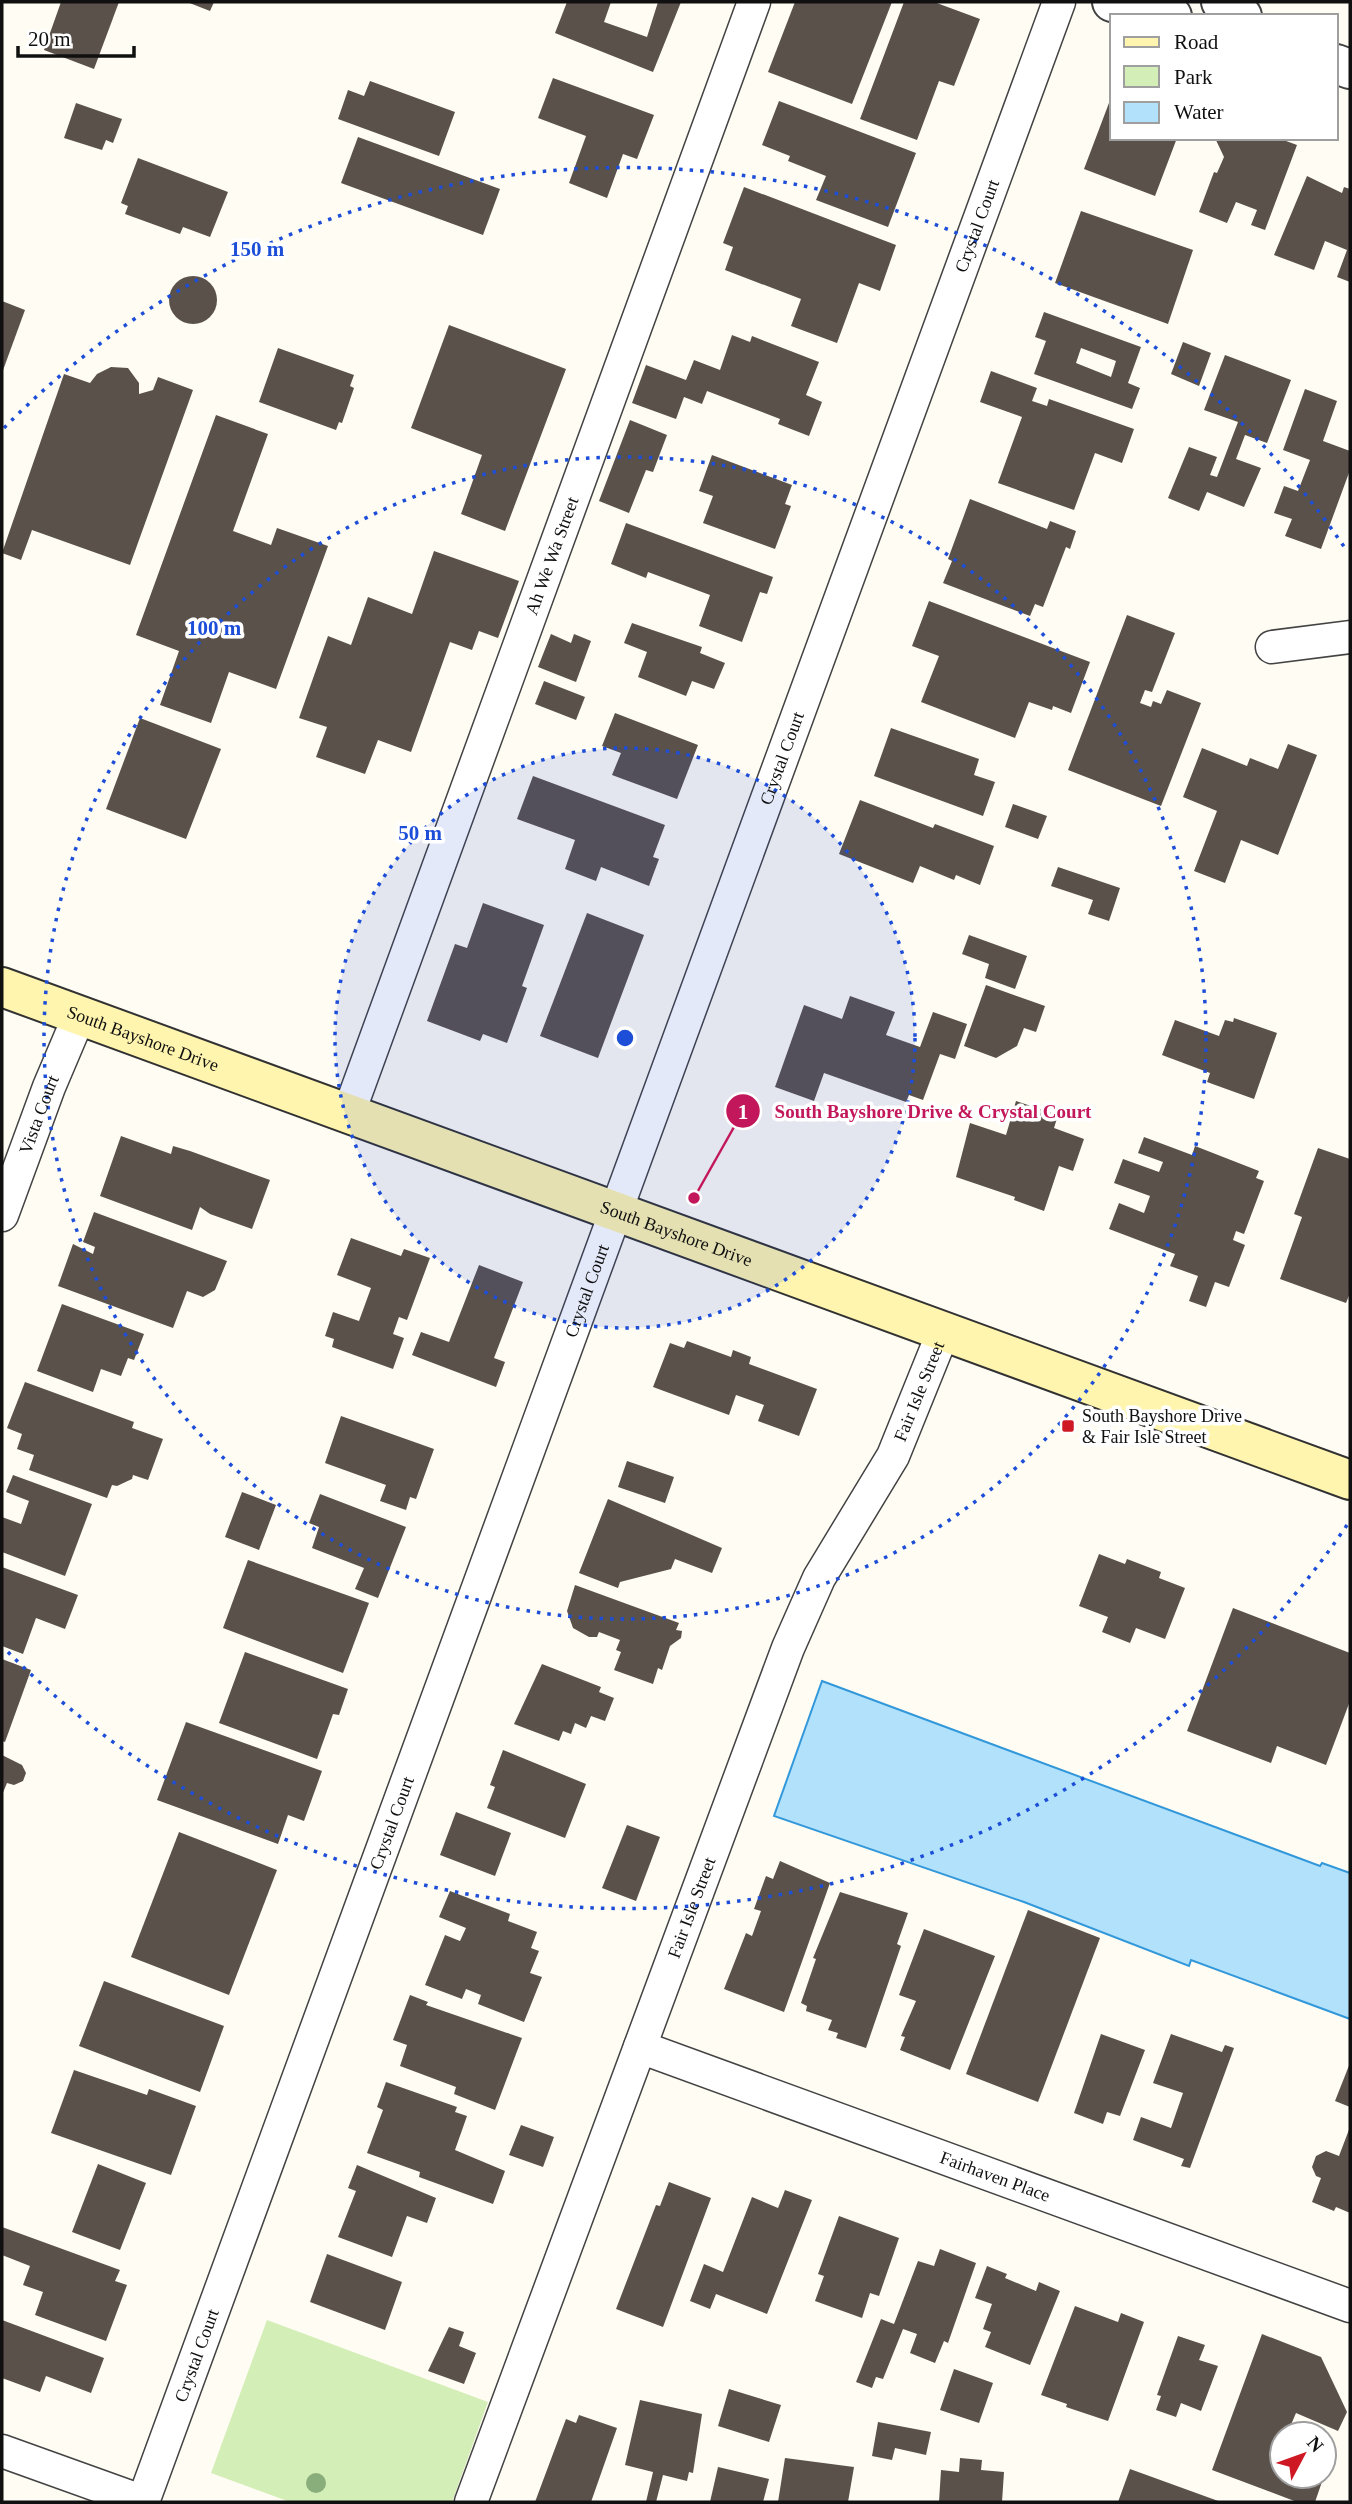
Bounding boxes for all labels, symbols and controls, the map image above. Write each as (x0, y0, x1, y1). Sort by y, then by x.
scale bar (18, 14, 133, 58)
legend (1110, 14, 1338, 140)
text: 20 m (28, 27, 71, 51)
text: Road (1174, 30, 1219, 54)
text: Park (1174, 65, 1213, 89)
text: Water (1174, 100, 1224, 124)
street label: Crystal Court (951, 177, 1003, 275)
text: 150 m (230, 237, 285, 261)
street label: Ah We Wa Street (521, 494, 583, 618)
text: 100 m (187, 616, 242, 640)
street label: Crystal Court (756, 709, 808, 808)
text: 50 m (398, 821, 442, 845)
street label: South Bayshore Drive (64, 1002, 221, 1075)
centre of rings (613, 1026, 637, 1050)
street label: Vista Court (15, 1072, 63, 1157)
callout: South Bayshore Drive & Crystal Court (725, 1091, 1105, 1131)
text: 1 (738, 1100, 748, 1124)
text: South Bayshore Drive & Crystal Court (775, 1101, 1092, 1122)
street label: South Bayshore Drive (598, 1197, 755, 1270)
street label: Crystal Court (561, 1241, 613, 1340)
street label: Fair Isle Street (890, 1338, 948, 1444)
place label: South Bayshore Drive & Fair Isle Street (1082, 1406, 1242, 1447)
marker: South Bayshore Drive & Fair Isle Street (1060, 1418, 1076, 1434)
street label: Crystal Court (366, 1774, 418, 1872)
street label: Fair Isle Street (664, 1854, 719, 1961)
street label: Fairhaven Place (937, 2147, 1053, 2206)
street label: Crystal Court (170, 2306, 223, 2405)
north arrow (1268, 2420, 1338, 2490)
text: N (1303, 2432, 1328, 2456)

